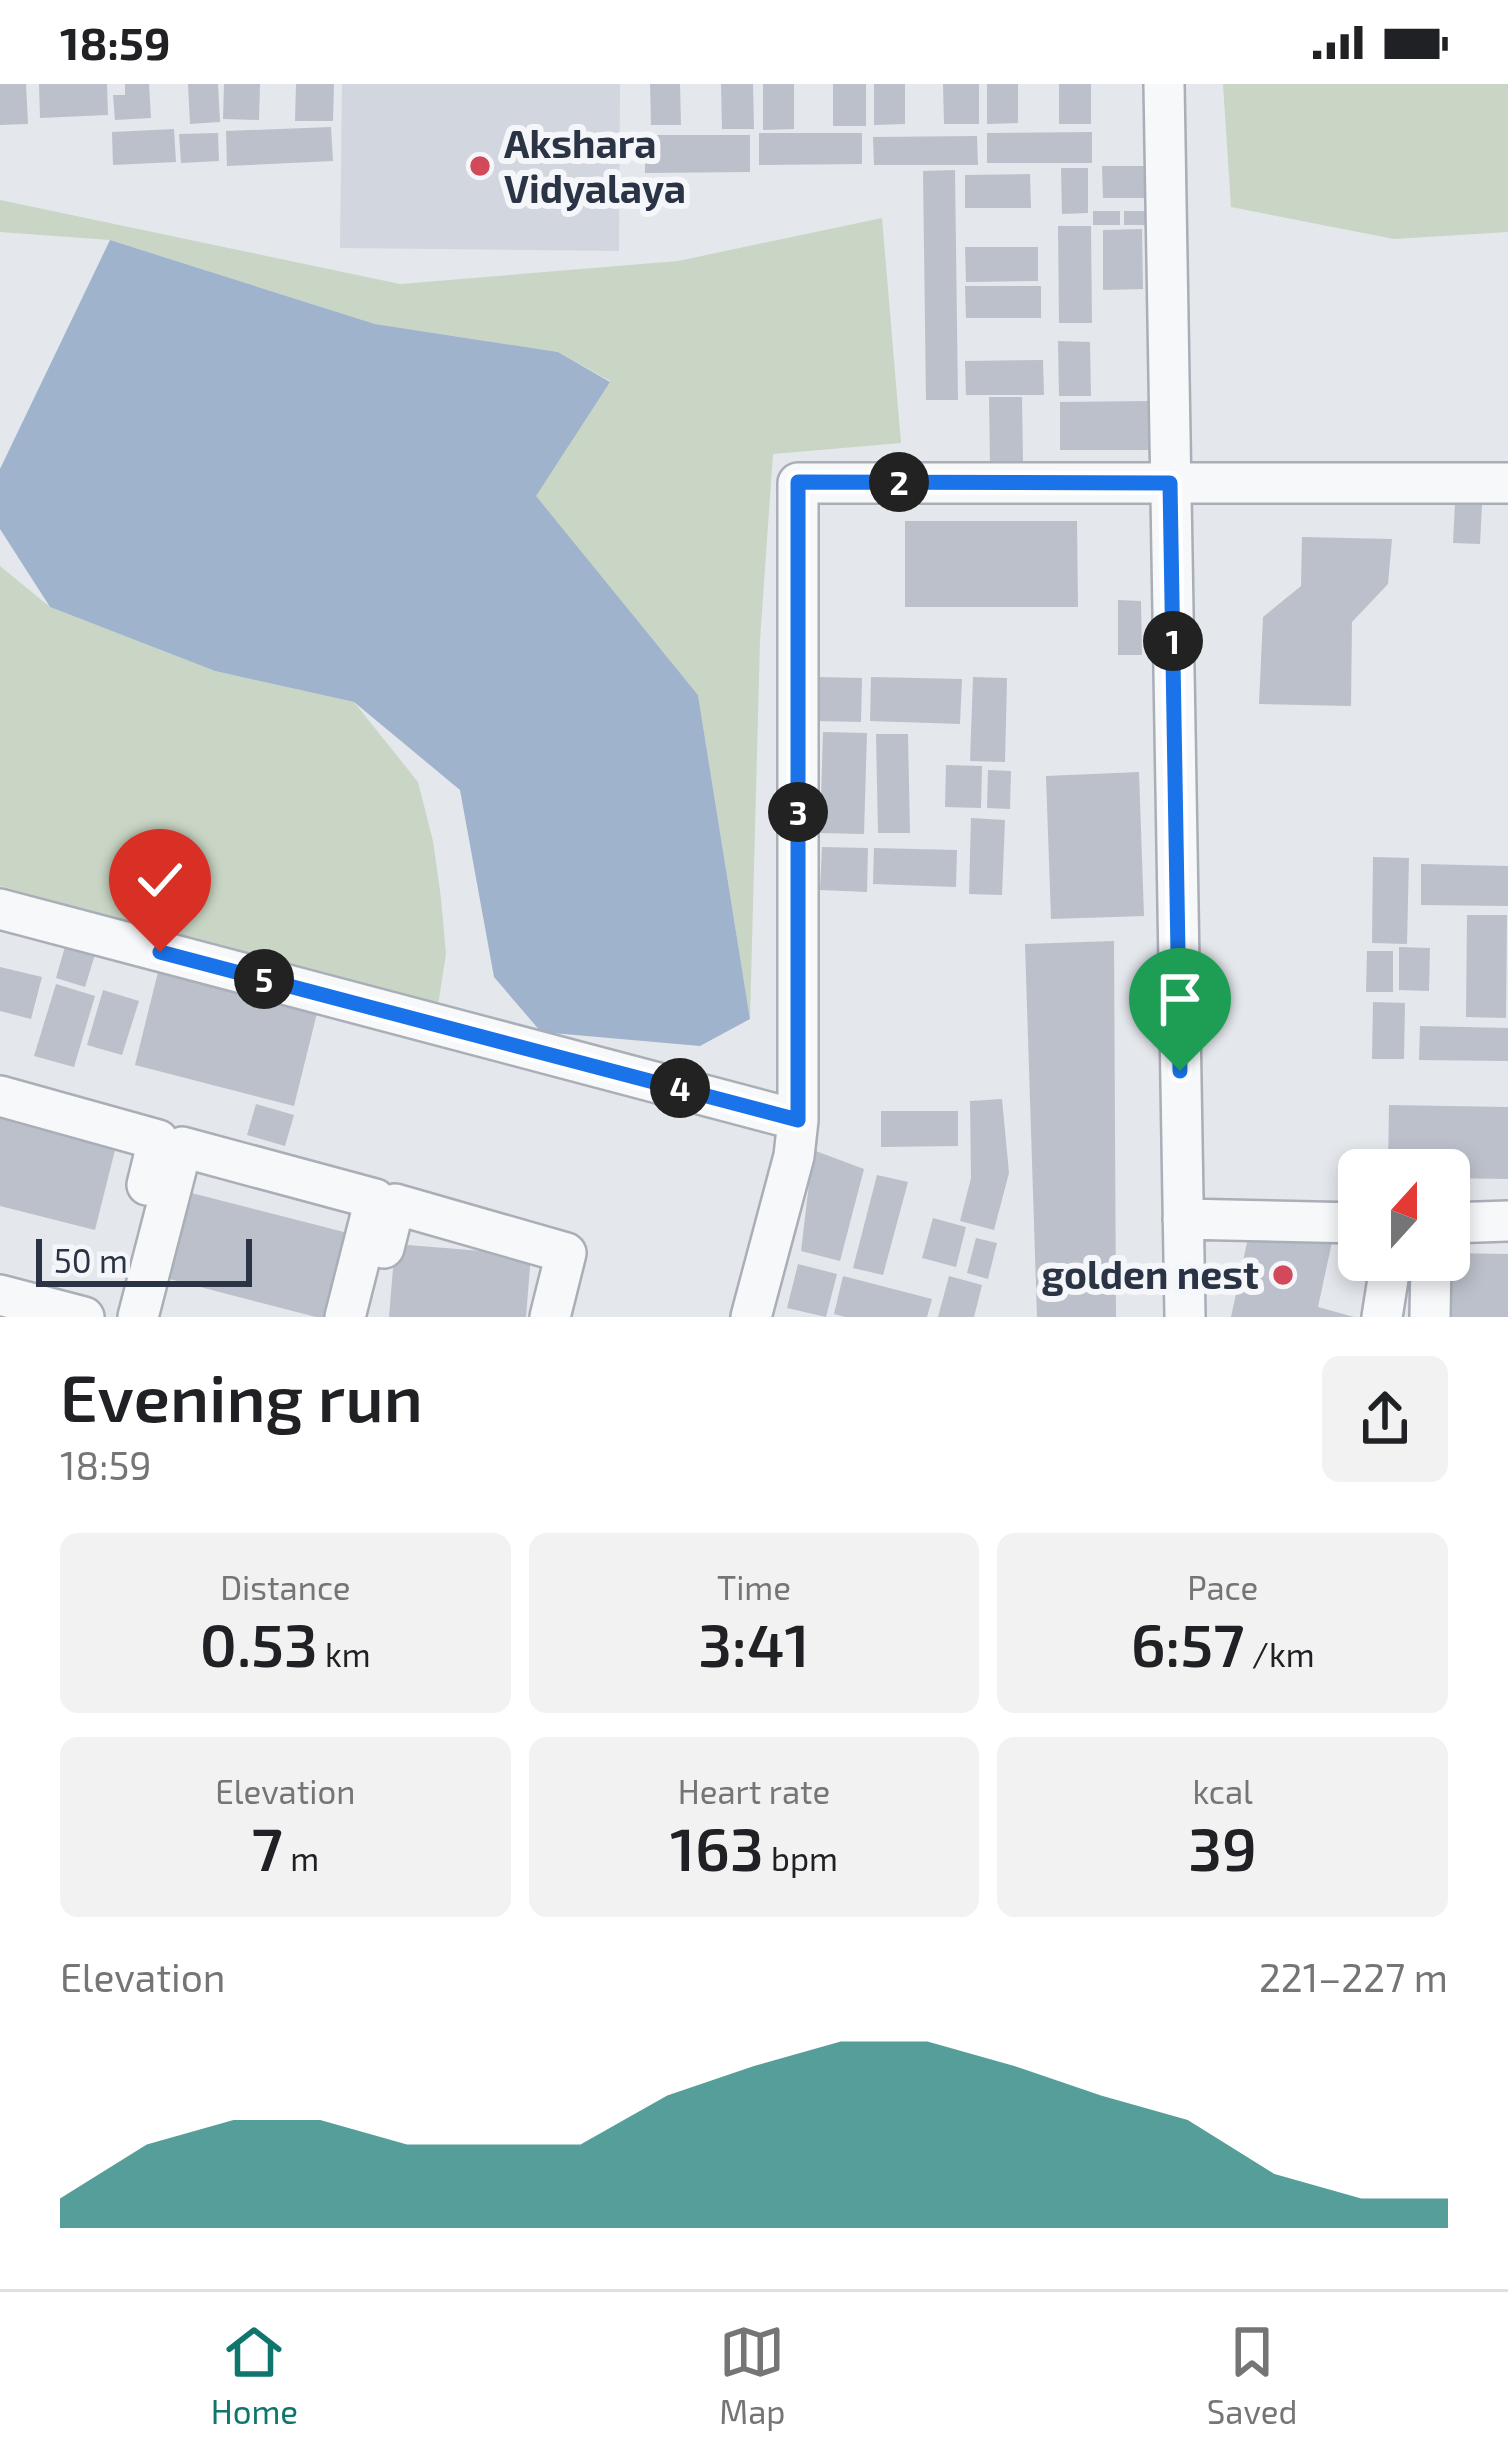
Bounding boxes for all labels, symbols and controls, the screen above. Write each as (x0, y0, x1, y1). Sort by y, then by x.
text: 18:59 (60, 15, 170, 69)
place label: Akshara Vidyalaya (504, 119, 686, 212)
marker: Akshara Vidyalaya (467, 153, 493, 179)
pin: 2 (869, 452, 929, 512)
text: 2 (889, 462, 909, 502)
pin: 1 (1143, 611, 1203, 671)
text: 1 (1166, 621, 1180, 661)
pin: 3 (768, 782, 828, 842)
text: 3 (789, 792, 807, 832)
pin (109, 829, 211, 952)
icon: check (127, 847, 193, 913)
pin (1129, 948, 1231, 1071)
pin: 5 (234, 949, 294, 1009)
text: 5 (255, 959, 273, 999)
icon: arrive (1147, 966, 1213, 1032)
pin: 4 (650, 1058, 710, 1118)
text: 4 (669, 1068, 691, 1108)
north arrow (1338, 1149, 1470, 1281)
map controls (1338, 1149, 1470, 1281)
scale bar (36, 1233, 252, 1286)
text: 50 m (54, 1240, 128, 1280)
place label: golden nest (1041, 1250, 1259, 1297)
marker: golden nest (1270, 1262, 1296, 1288)
text: Evening run (60, 1356, 423, 1435)
button: share (1322, 1356, 1448, 1482)
text: 18:59 (60, 1441, 152, 1488)
text: Distance (220, 1567, 350, 1607)
text: Time (717, 1567, 791, 1607)
text: Pace (1187, 1567, 1258, 1607)
text: 0.53 (200, 1607, 318, 1679)
text: 3:41 (698, 1607, 810, 1679)
text: 6:57 (1131, 1607, 1244, 1679)
text: km (318, 1634, 371, 1674)
text: /km (1244, 1634, 1315, 1674)
text: Elevation (215, 1771, 355, 1811)
text: Heart rate (678, 1771, 830, 1811)
text: kcal (1192, 1771, 1253, 1811)
text: 7 (252, 1811, 283, 1883)
text: 163 (670, 1811, 764, 1883)
text: 39 (1188, 1811, 1257, 1883)
text: m (283, 1838, 319, 1878)
text: bpm (764, 1838, 838, 1878)
text: Elevation (60, 1953, 225, 2000)
text: 221–227 m (1259, 1953, 1448, 2000)
tab: Home (211, 2319, 298, 2431)
tab: Map (719, 2319, 786, 2431)
tab: Saved (1207, 2319, 1297, 2431)

